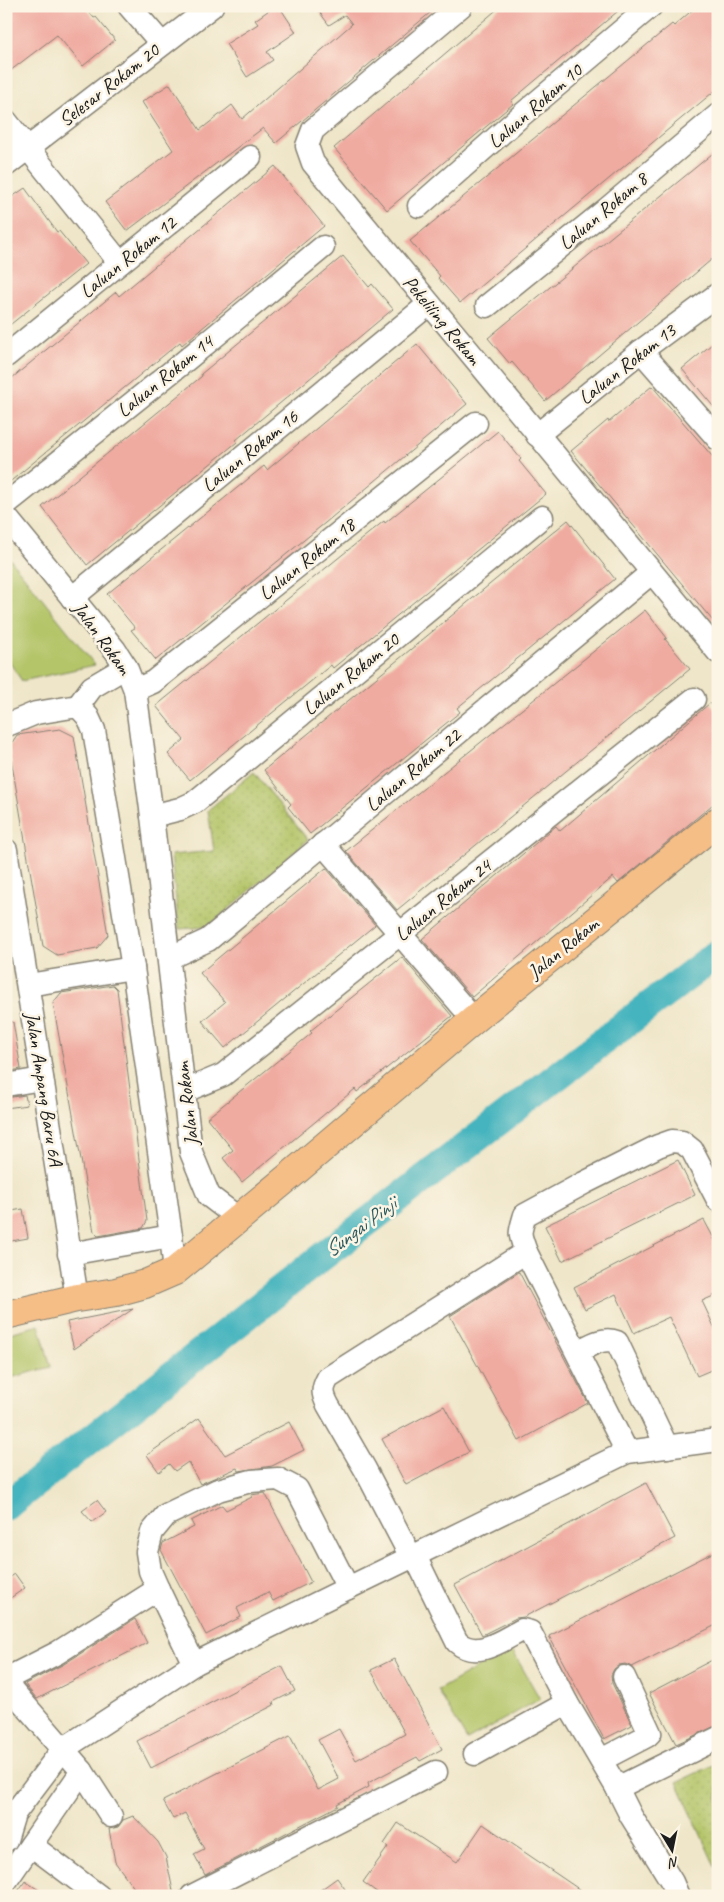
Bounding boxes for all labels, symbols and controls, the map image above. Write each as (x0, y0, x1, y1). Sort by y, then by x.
street label: Selesar Rokam 20 (54, 37, 166, 132)
street label: Laluan Rokam 10 (483, 57, 589, 154)
street label: Laluan Rokam 8 (554, 165, 654, 255)
street label: Laluan Rokam 12 (75, 209, 183, 304)
street label: Pekeliling Rokam (397, 270, 488, 371)
street label: Laluan Rokam 13 (573, 317, 682, 410)
street label: Laluan Rokam 14 (112, 328, 220, 423)
street label: Laluan Rokam 16 (197, 404, 304, 498)
street label: Laluan Rokam 18 (254, 511, 362, 606)
street label: Jalan Rokam (67, 596, 138, 681)
street label: Laluan Rokam 20 (298, 626, 406, 721)
street label: Laluan Rokam 22 (360, 722, 467, 817)
street label: Laluan Rokam 24 (390, 852, 498, 947)
street label: Jalan Rokam (522, 911, 605, 985)
street label: Jalan Ampang Baru 6A (19, 1009, 69, 1169)
street label: Jalan Rokam (169, 1059, 205, 1148)
water label: Sungai Pinji (319, 1188, 405, 1262)
north arrow (646, 1824, 696, 1874)
text: N (666, 1853, 680, 1872)

